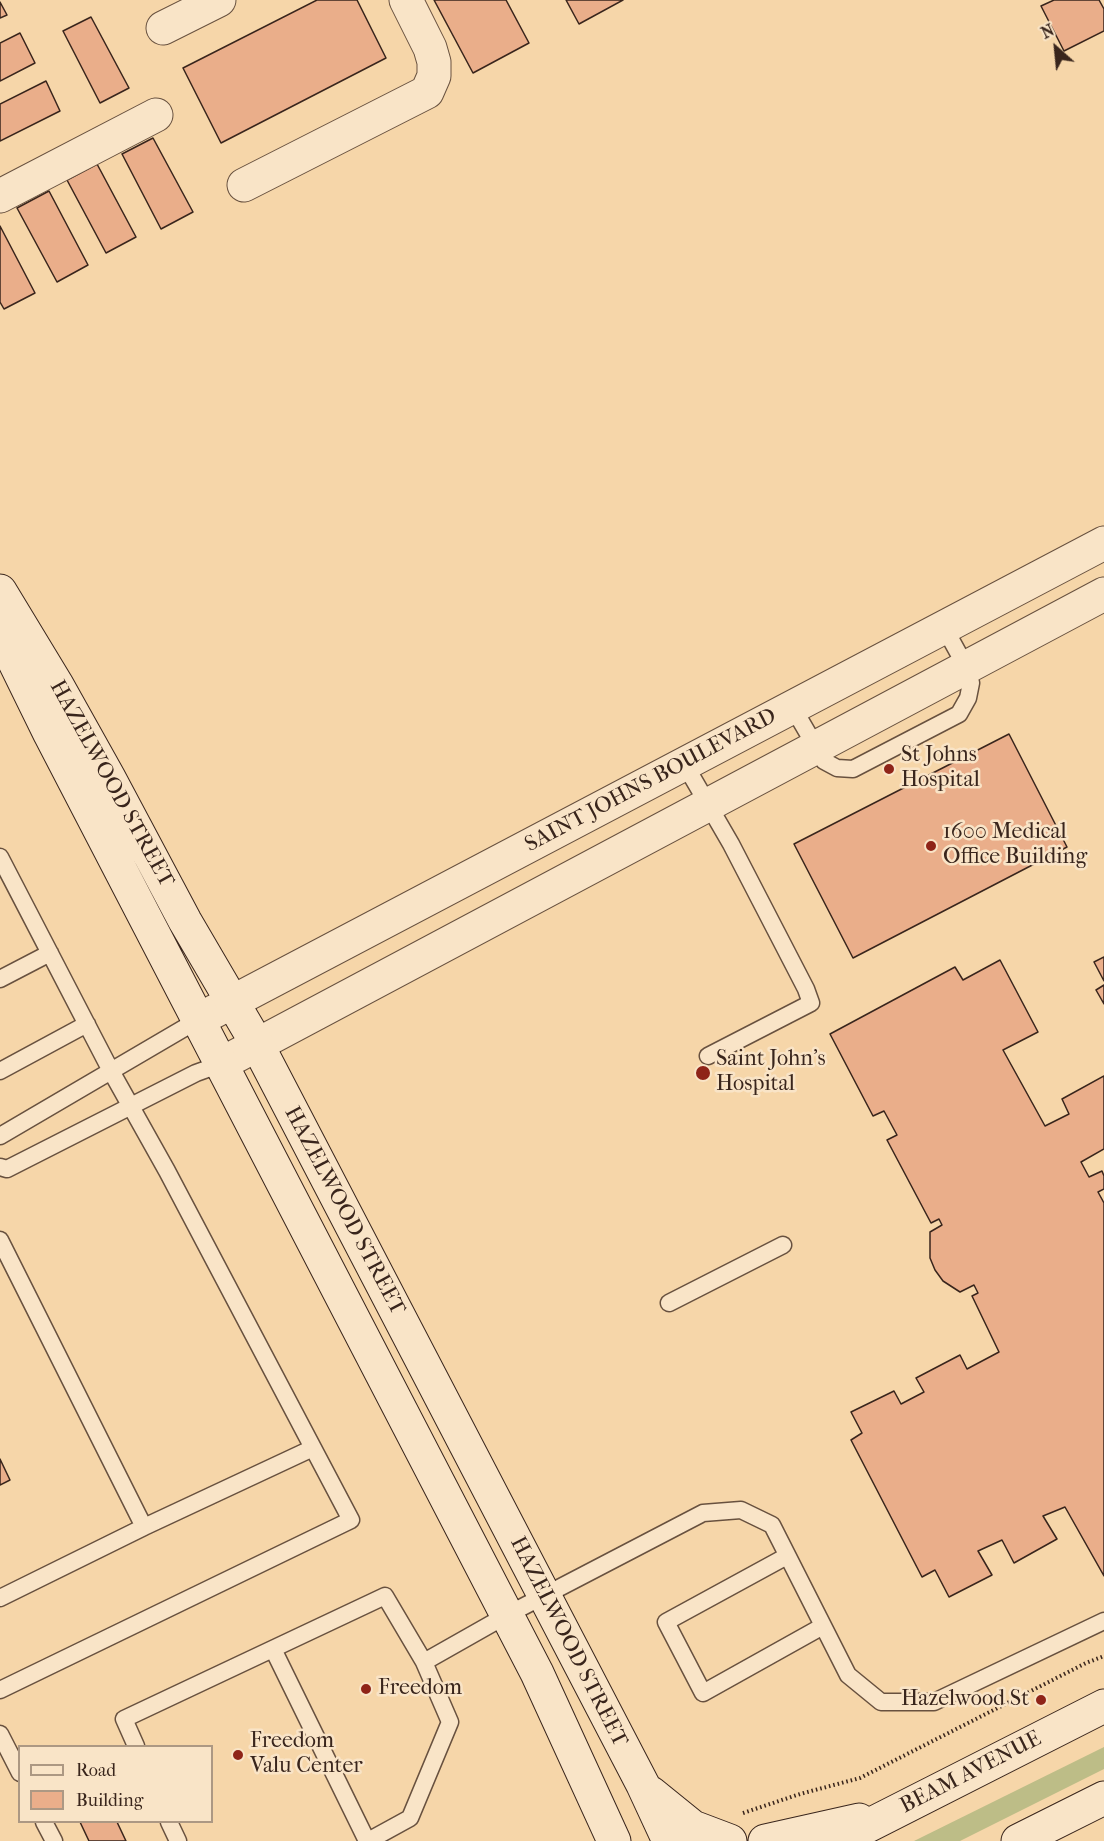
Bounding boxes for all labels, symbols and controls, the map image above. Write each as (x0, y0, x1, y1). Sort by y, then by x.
north arrow (1026, 18, 1086, 78)
text: N (1038, 20, 1057, 43)
street label: HAZELWOOD STREET (43, 676, 179, 892)
street label: SAINT JOHNS BOULEVARD (521, 703, 781, 859)
place label: St Johns Hospital (901, 743, 980, 794)
marker: St Johns Hospital (882, 762, 896, 776)
place label: 1600 Medical Office Building (943, 820, 1087, 872)
marker: 1600 Medical Office Building (924, 839, 938, 853)
place label: Saint John's Hospital (716, 1047, 826, 1098)
marker: Saint John's Hospital (694, 1064, 712, 1082)
street label: HAZELWOOD STREET (278, 1102, 410, 1320)
street label: HAZELWOOD STREET (503, 1532, 633, 1752)
place label: Freedom (378, 1676, 462, 1702)
marker: Freedom (359, 1682, 373, 1696)
place label: Hazelwood St (901, 1687, 1029, 1713)
marker: Hazelwood St (1034, 1693, 1048, 1707)
street label: BEAM AVENUE (896, 1726, 1046, 1820)
place label: Freedom Valu Center (250, 1729, 363, 1780)
legend (18, 1745, 213, 1823)
marker: Freedom Valu Center (231, 1748, 245, 1762)
text: Road (76, 1760, 116, 1781)
text: Building (76, 1790, 143, 1811)

